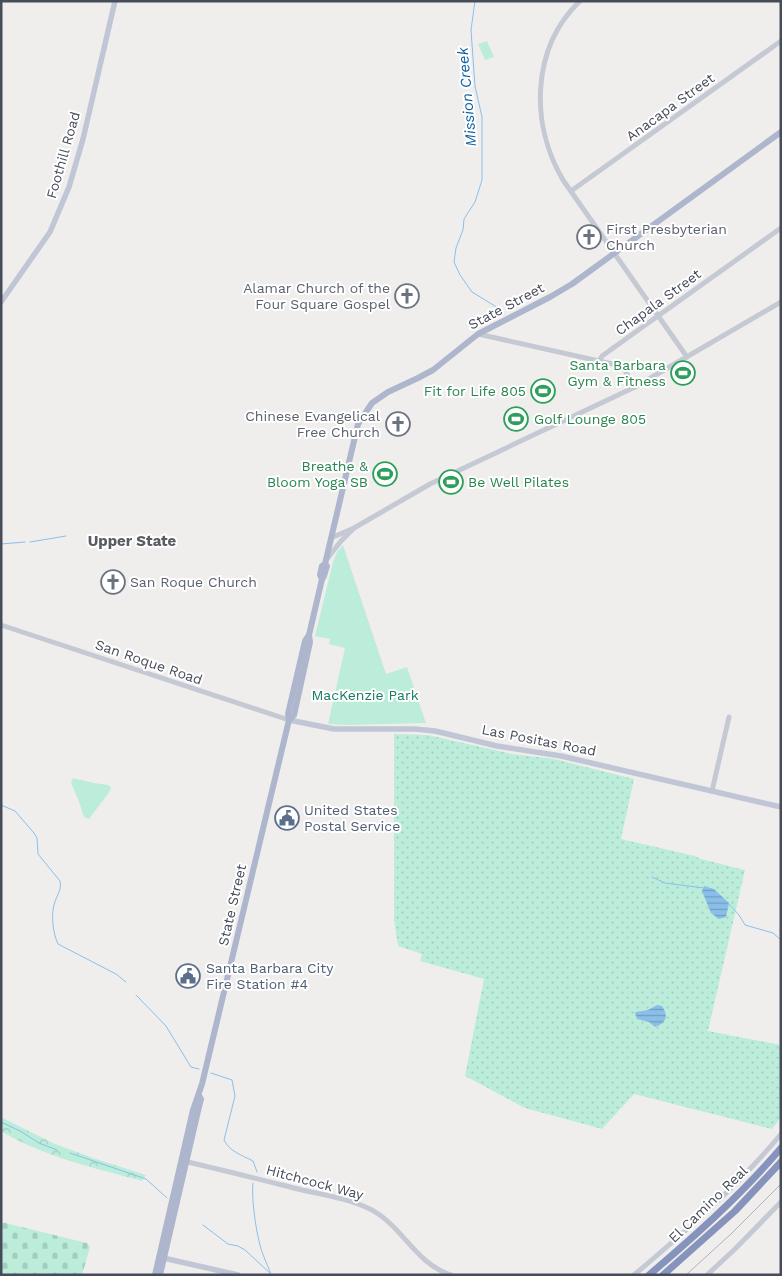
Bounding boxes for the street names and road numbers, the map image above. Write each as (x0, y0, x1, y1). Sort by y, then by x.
street label: Anacapa Street (623, 70, 717, 144)
street label: Foothill Road (43, 110, 83, 200)
street label: Chapala Street (612, 266, 704, 338)
street label: State Street (465, 279, 547, 333)
street label: San Roque Road (93, 636, 205, 688)
street label: Las Positas Road (480, 721, 598, 759)
street label: State Street (215, 862, 249, 947)
street label: Hitchcock Way (265, 1161, 366, 1203)
street label: El Camino Real (665, 1162, 751, 1246)

